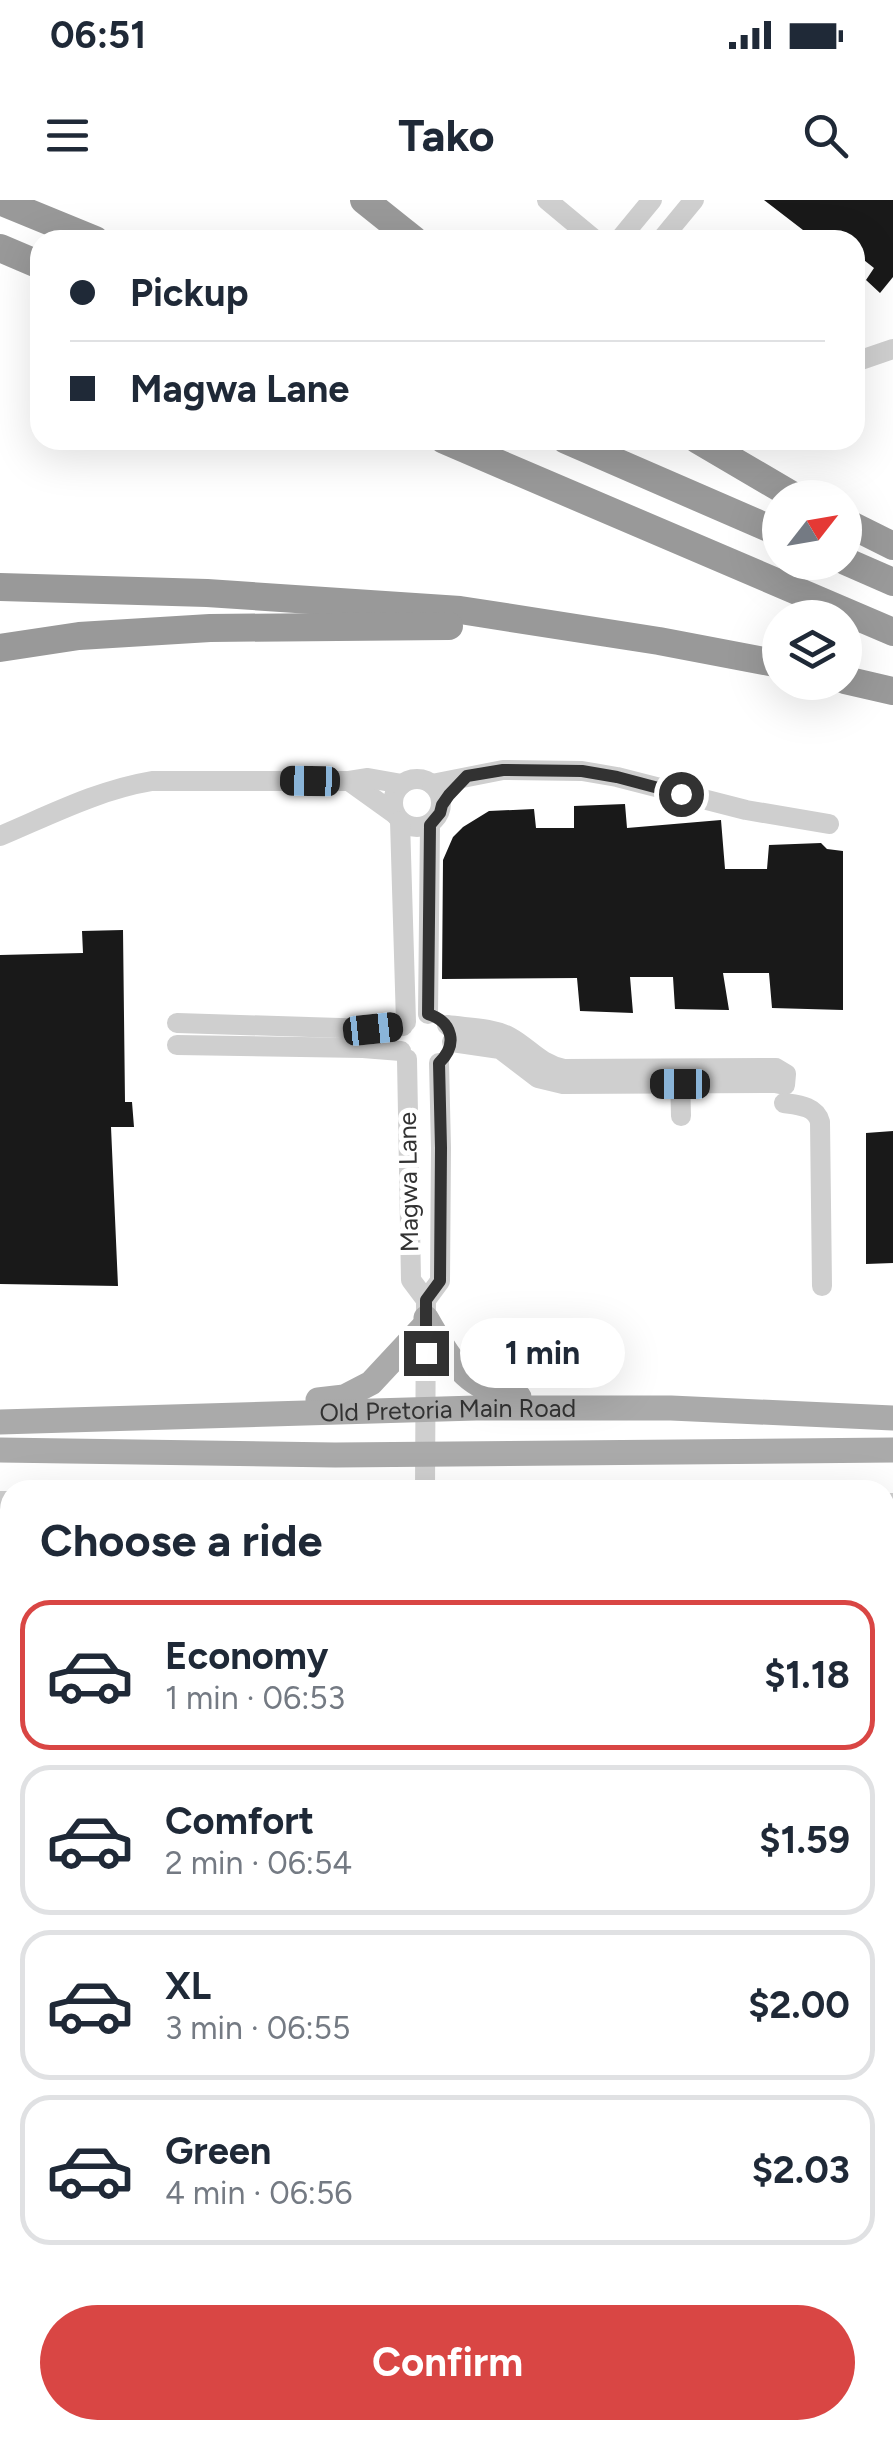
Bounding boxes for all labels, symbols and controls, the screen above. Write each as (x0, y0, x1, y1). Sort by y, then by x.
text: 06:51 (50, 12, 146, 58)
icon: menu (40, 108, 95, 163)
text: Tako (398, 108, 495, 162)
icon: search (798, 108, 853, 163)
text: Pickup (130, 270, 248, 316)
text: Magwa Lane (130, 366, 349, 412)
north arrow (762, 480, 862, 580)
map controls (762, 480, 862, 700)
button: layers (762, 600, 862, 700)
car (280, 765, 340, 797)
route start (659, 772, 704, 817)
car (342, 1011, 404, 1047)
car (650, 1069, 710, 1099)
street label: Magwa Lane (392, 1112, 424, 1252)
callout: 1 min (461, 1318, 626, 1388)
route end (404, 1331, 449, 1376)
text: 1 min (505, 1334, 580, 1372)
street label: Old Pretoria Main Road (319, 1393, 576, 1428)
text: Choose a ride (40, 1513, 322, 1567)
icon: car (45, 1630, 135, 1720)
text: Economy (165, 1633, 328, 1679)
text: $1.18 (764, 1652, 850, 1698)
text: 1 min · 06:53 (165, 1679, 345, 1717)
icon: car (45, 1795, 135, 1885)
text: Comfort (165, 1798, 314, 1844)
text: $1.59 (759, 1817, 850, 1863)
text: 2 min · 06:54 (165, 1844, 352, 1882)
icon: car (45, 1960, 135, 2050)
text: XL (165, 1963, 211, 2009)
text: $2.00 (748, 1982, 850, 2028)
text: 3 min · 06:55 (165, 2009, 350, 2047)
icon: car (45, 2125, 135, 2215)
text: Green (165, 2128, 271, 2174)
text: $2.03 (752, 2147, 850, 2193)
text: 4 min · 06:56 (165, 2174, 352, 2212)
button: Confirm (40, 2305, 855, 2420)

